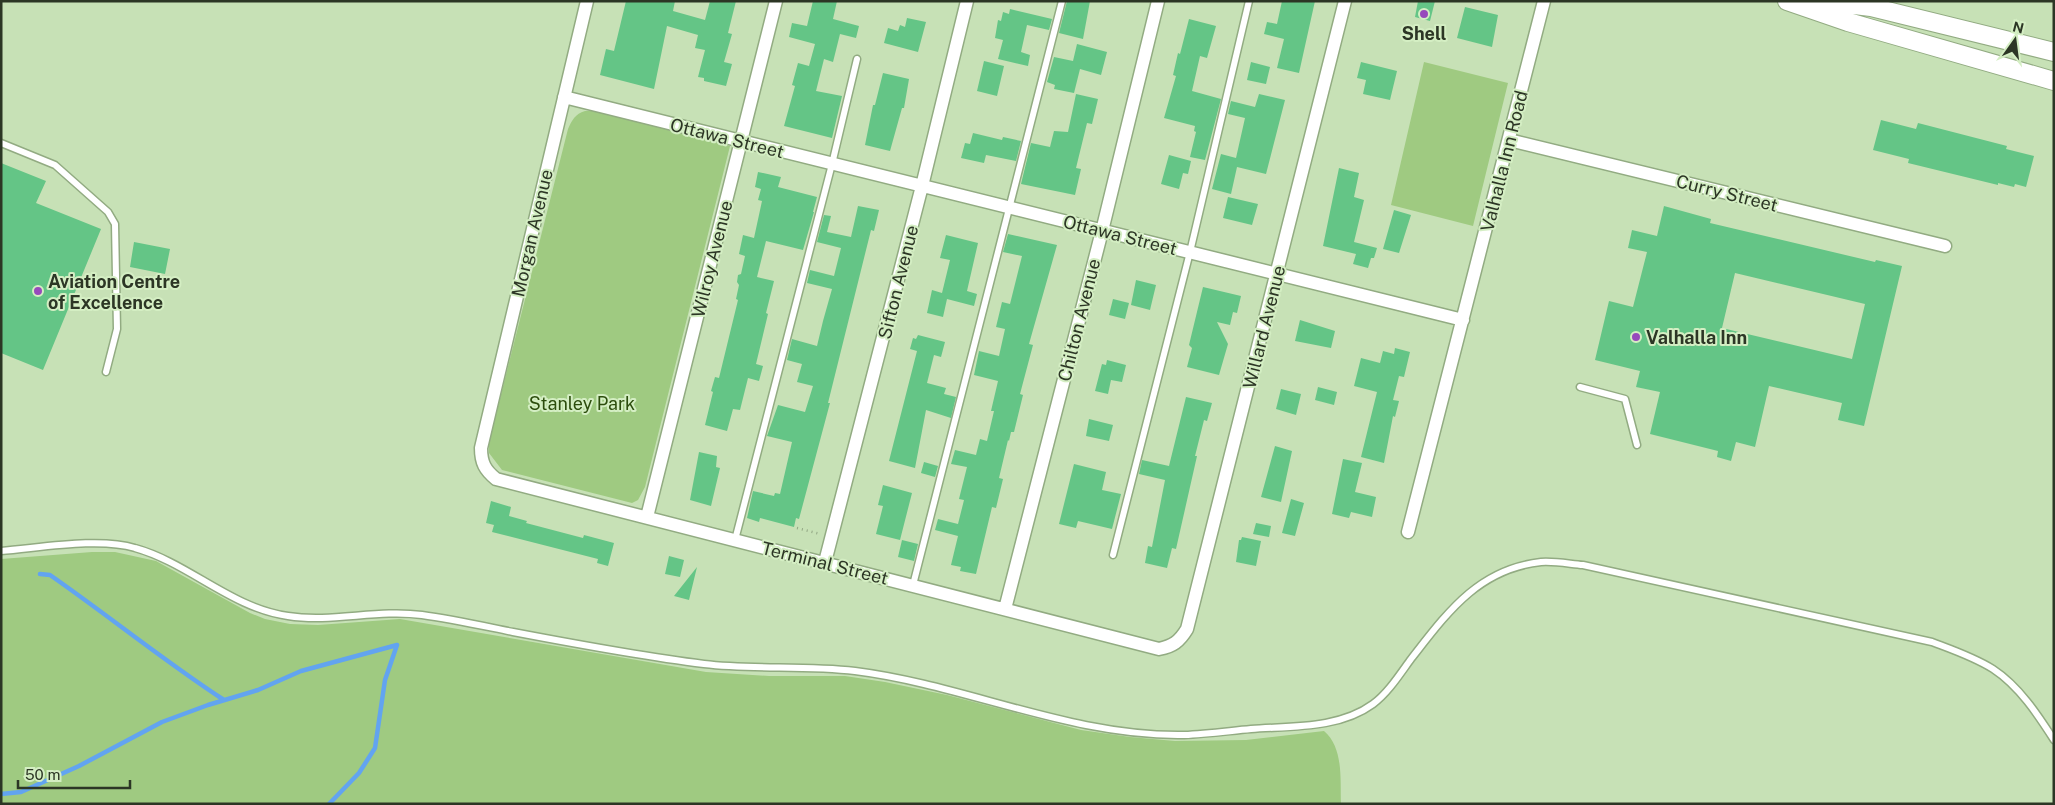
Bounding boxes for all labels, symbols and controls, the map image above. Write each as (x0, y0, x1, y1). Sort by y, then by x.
marker: Shell (1418, 8, 1430, 20)
north arrow (1990, 15, 2040, 65)
text: N (2011, 18, 2025, 36)
place label: Shell (1401, 23, 1447, 44)
street label: Valhalla Inn Road (1476, 88, 1532, 234)
street label: Ottawa Street (668, 114, 786, 162)
street label: Morgan Avenue (507, 167, 557, 299)
street label: Curry Street (1674, 170, 1780, 216)
street label: Wilroy Avenue (687, 198, 737, 320)
street label: Ottawa Street (1061, 211, 1179, 259)
street label: Sifton Avenue (874, 223, 922, 341)
street label: Chilton Avenue (1054, 257, 1104, 383)
street label: Willard Avenue (1239, 263, 1289, 391)
place label: Aviation Centre of Excellence (48, 271, 180, 313)
marker: Aviation Centre of Excellence (32, 285, 44, 297)
place label: Valhalla Inn (1646, 327, 1747, 348)
marker: Valhalla Inn (1630, 331, 1642, 343)
park label: Stanley Park (529, 393, 635, 414)
street label: Terminal Street (760, 537, 890, 589)
scale bar (18, 758, 130, 790)
text: 50 m (25, 766, 60, 783)

